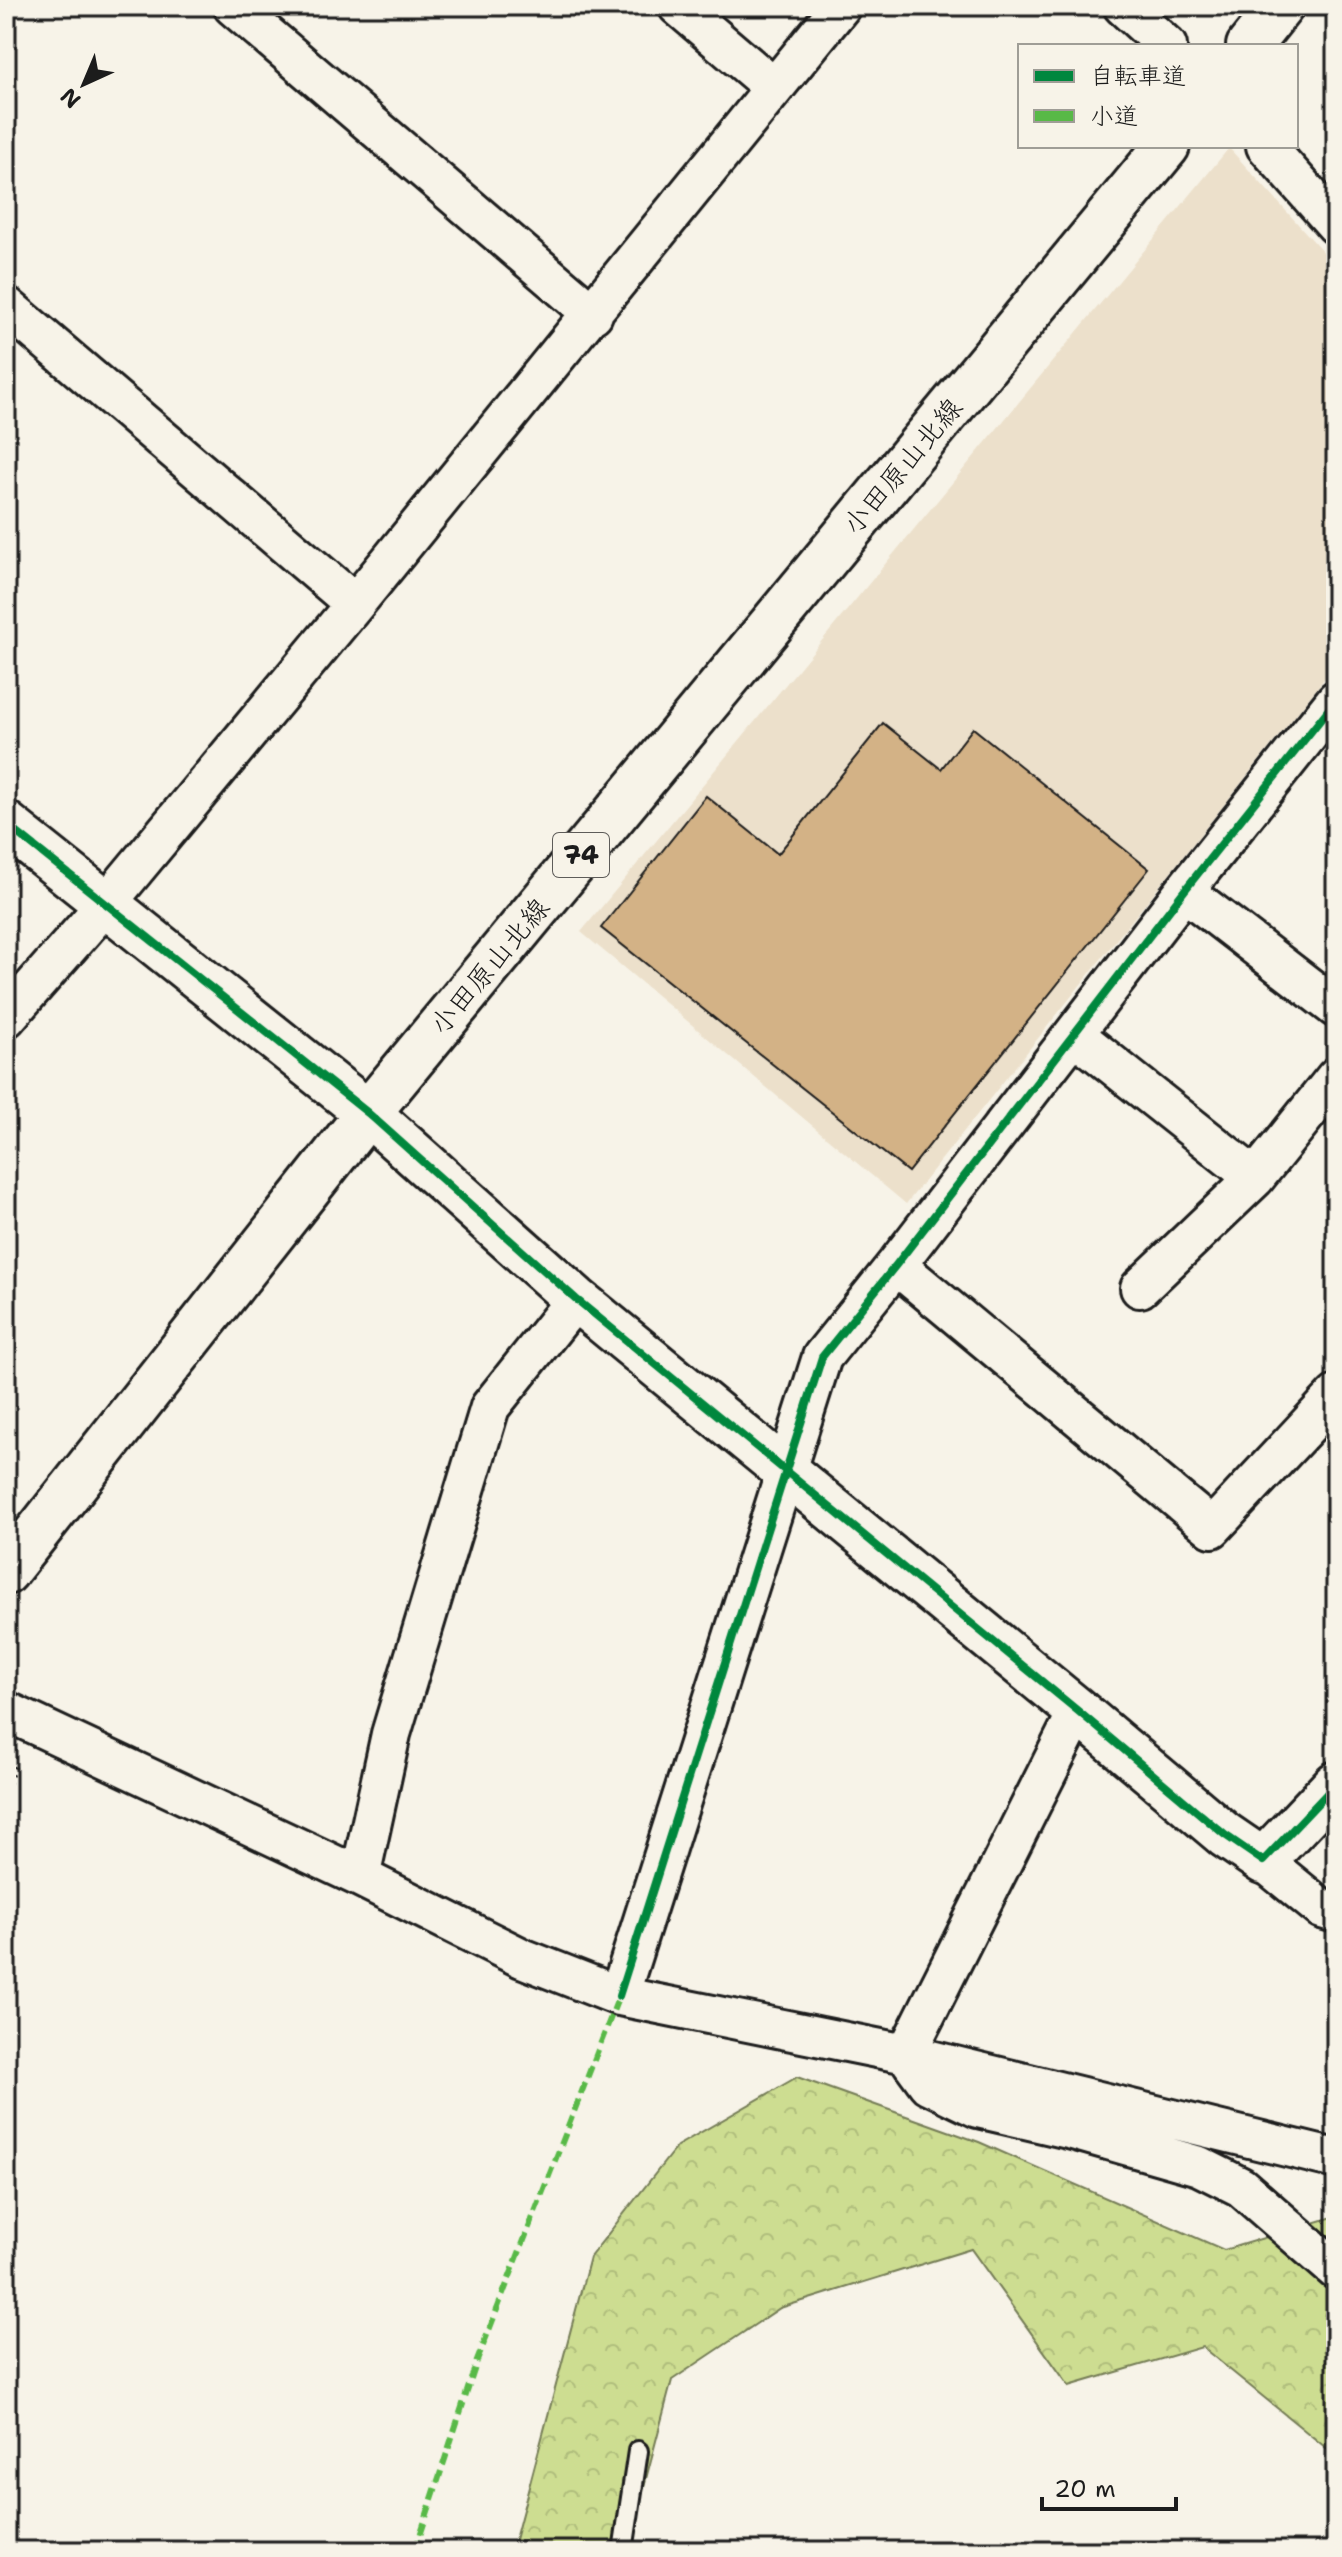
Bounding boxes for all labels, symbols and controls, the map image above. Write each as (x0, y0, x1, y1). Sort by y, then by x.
north arrow (44, 44, 124, 124)
legend (1018, 44, 1298, 148)
text: 自転車道 (1090, 60, 1186, 92)
text: N (54, 82, 87, 115)
text: 小道 (1090, 100, 1138, 132)
street label: 小田原山北線 (833, 389, 971, 543)
road number: 74 (553, 833, 609, 877)
street label: 小田原山北線 (420, 889, 558, 1043)
scale bar (1042, 2461, 1176, 2511)
text: 20 m (1054, 2473, 1116, 2505)

